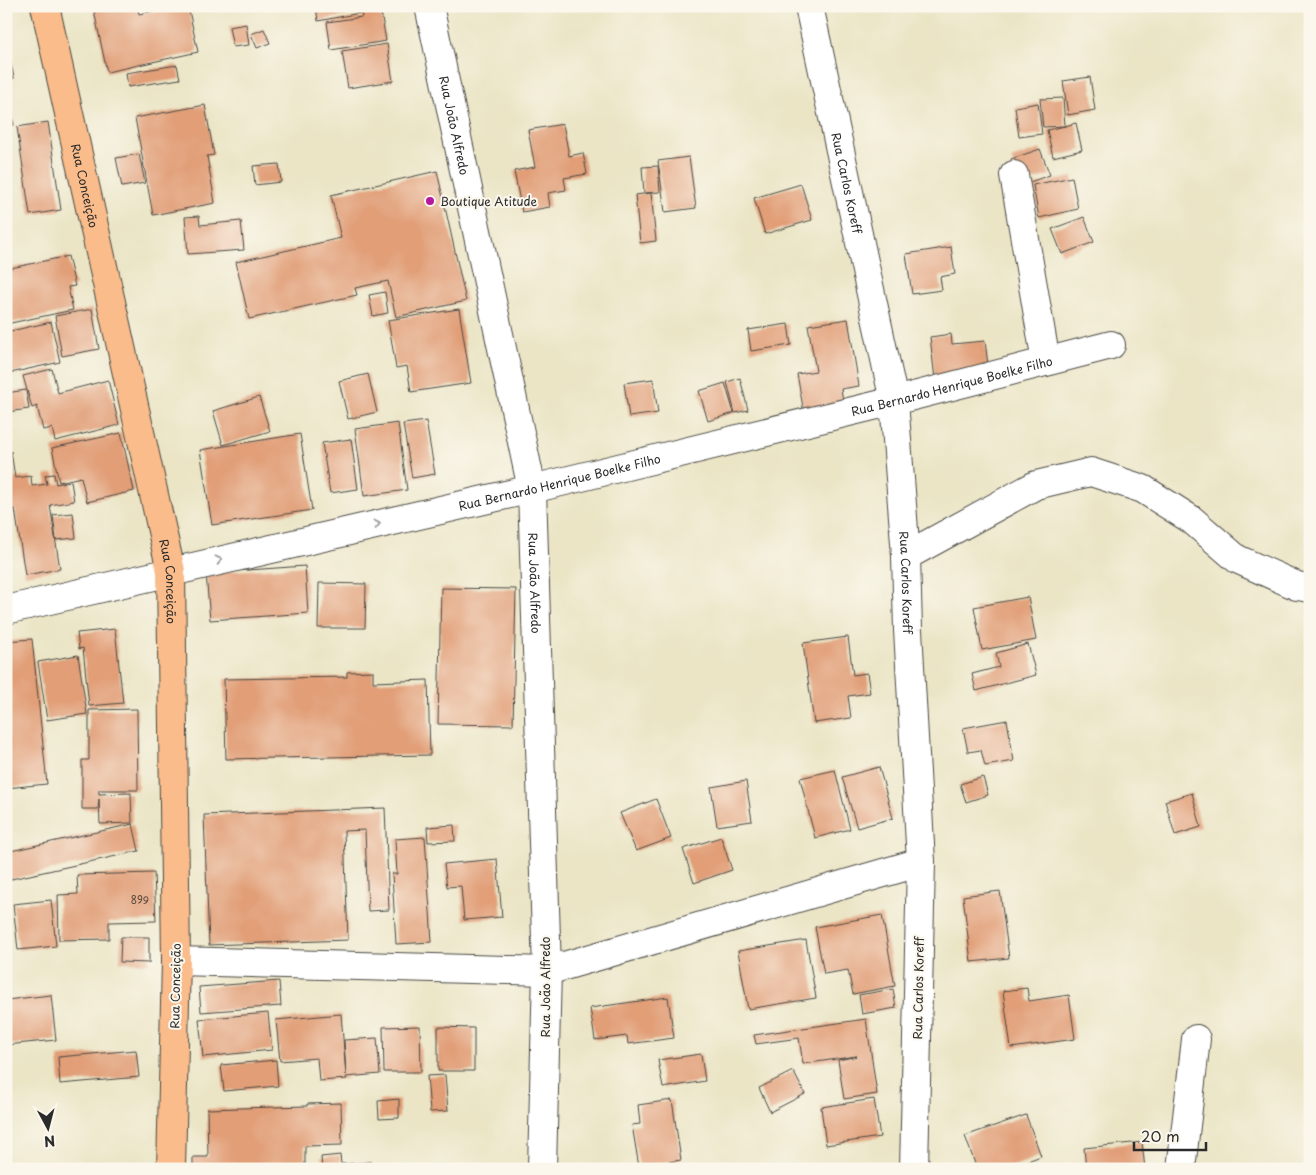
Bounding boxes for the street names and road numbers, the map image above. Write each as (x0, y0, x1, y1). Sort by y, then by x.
street label: Rua João Alfredo (435, 74, 474, 177)
street label: Rua Carlos Koreff (827, 131, 867, 236)
street label: Rua Conceição (67, 142, 103, 230)
street label: Rua Bernardo Henrique Boelke Filho (849, 351, 1055, 420)
street label: Rua Bernardo Henrique Boelke Filho (457, 449, 663, 515)
street label: Rua Carlos Koreff (895, 530, 917, 636)
street label: Rua João Alfredo (524, 532, 546, 634)
street label: Rua Conceição (155, 537, 181, 624)
street label: Rua Carlos Koreff (908, 935, 928, 1040)
street label: Rua João Alfredo (536, 936, 554, 1037)
street label: Rua Conceição (165, 943, 185, 1029)

